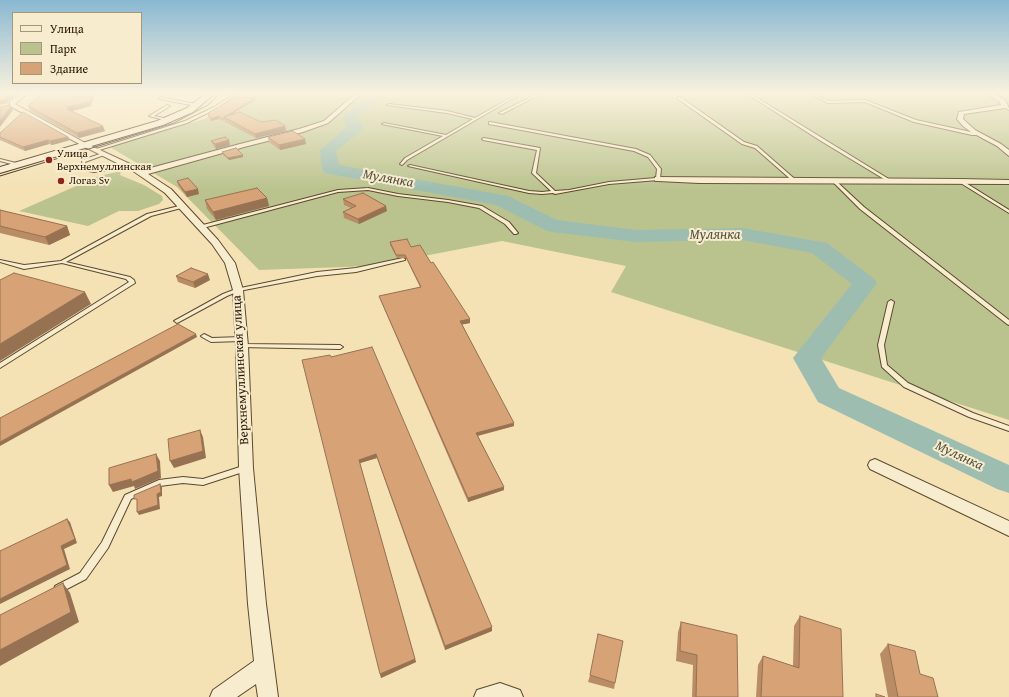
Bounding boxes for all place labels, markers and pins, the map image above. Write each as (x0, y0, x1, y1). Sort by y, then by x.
place label: Улица Верхнемуллинская (57, 147, 151, 173)
marker: Улица Верхнемуллинская (44, 155, 54, 165)
place label: Логаз Sv (69, 174, 110, 188)
marker: Логаз Sv (56, 176, 66, 186)

